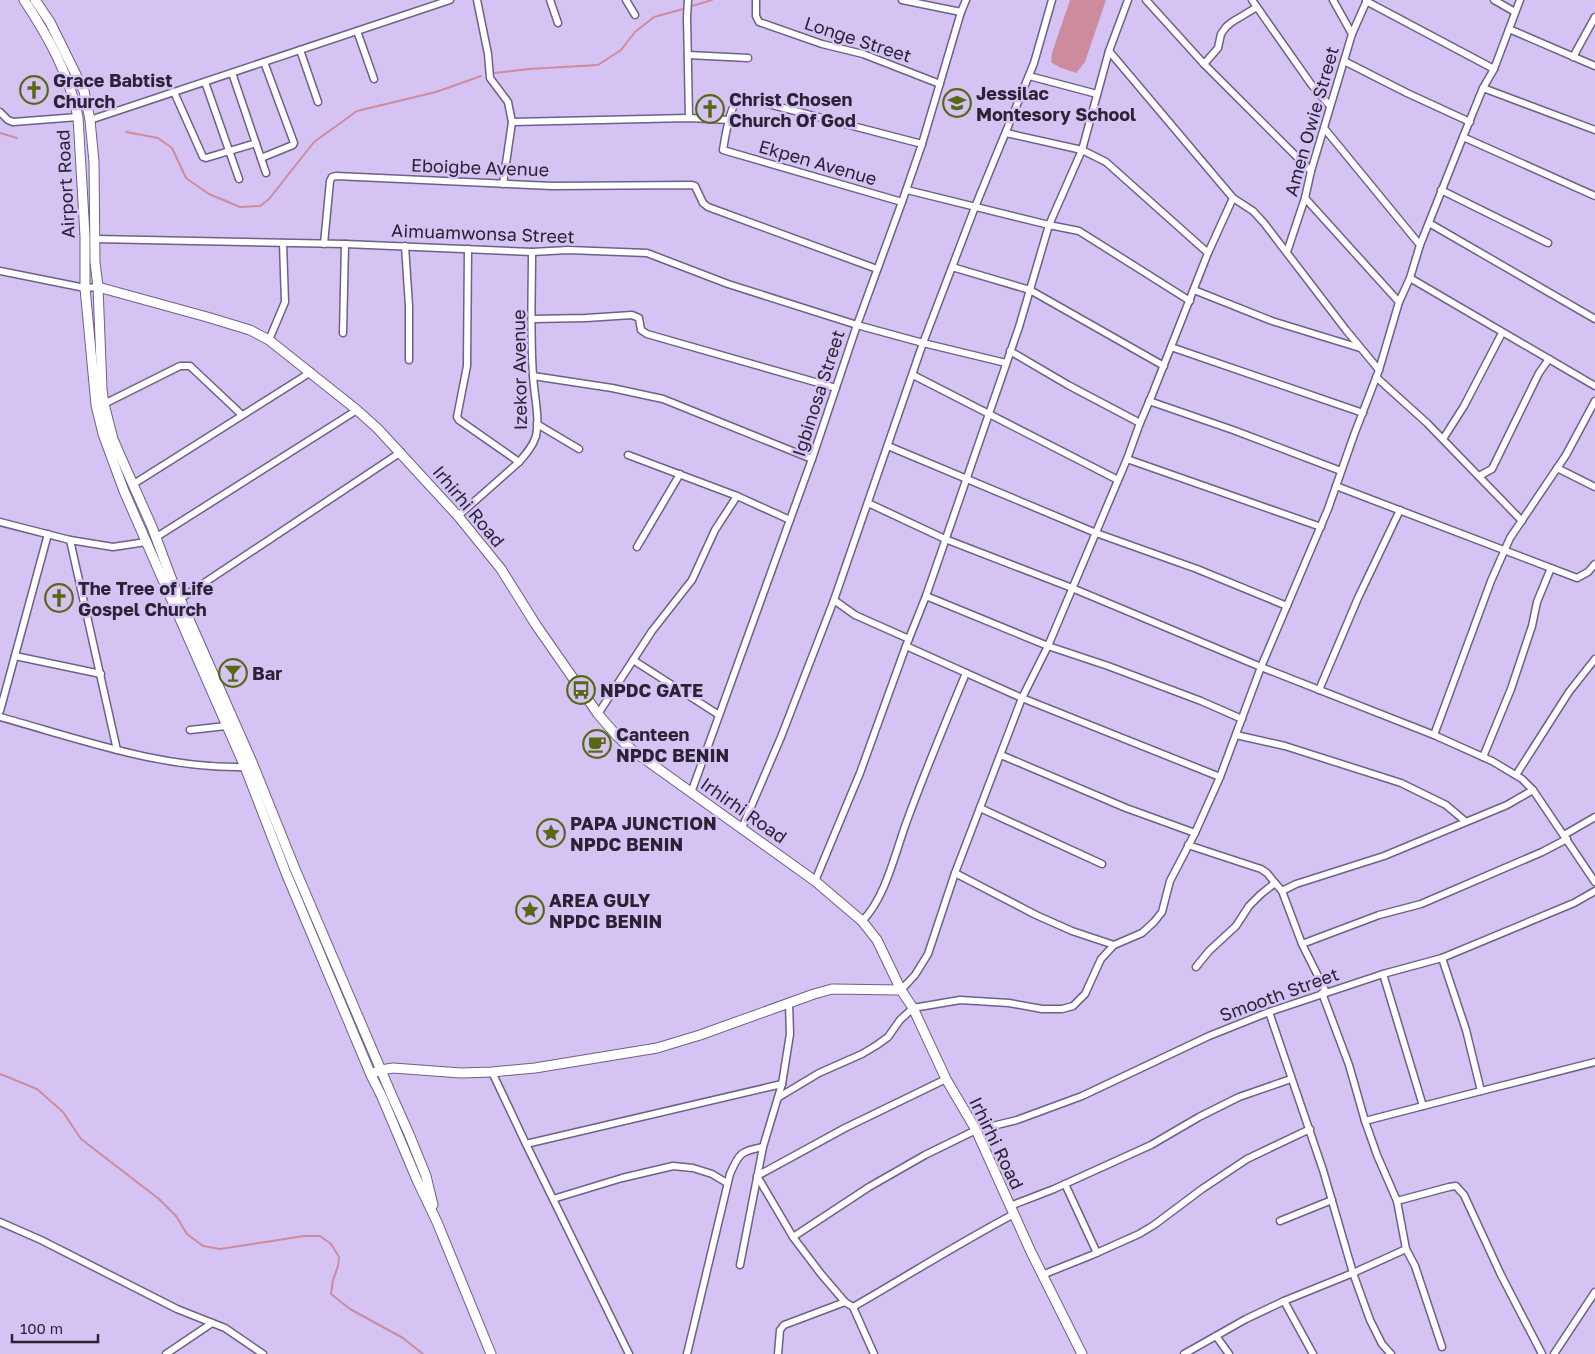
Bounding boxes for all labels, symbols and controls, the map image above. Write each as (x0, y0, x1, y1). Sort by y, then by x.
street label: Longe Street (802, 11, 914, 67)
street label: Amen Owie Street (1279, 43, 1343, 199)
place label: Grace Babtist Church (53, 69, 172, 112)
church icon: Grace Babtist Church (19, 75, 49, 105)
place label: Jessilac Montesory School (976, 82, 1136, 125)
place label: Christ Chosen Church Of God (729, 88, 856, 131)
school or university icon: Jessilac Montesory School (942, 88, 972, 118)
church icon: Christ Chosen Church Of God (695, 94, 725, 124)
street label: Airport Road (51, 129, 79, 239)
street label: Ekpen Avenue (756, 135, 880, 189)
street label: Eboigbe Avenue (411, 154, 549, 180)
street label: Aimuamwonsa Street (391, 219, 575, 247)
street label: Izekor Avenue (507, 309, 531, 431)
street label: Igbinosa Street (787, 327, 849, 459)
street label: Irhirhi Road (428, 461, 510, 551)
place label: The Tree of Life Gospel Church (78, 577, 214, 620)
church icon: The Tree of Life Gospel Church (44, 583, 74, 613)
bar icon: Bar (218, 658, 248, 688)
place label: Bar (252, 662, 282, 684)
bus stop icon: NPDC GATE (566, 675, 596, 705)
place label: NPDC GATE (600, 679, 703, 701)
place label: Canteen NPDC BENIN (616, 723, 729, 766)
cafe icon: Canteen NPDC BENIN (582, 729, 612, 759)
street label: Irhirhi Road (697, 772, 791, 848)
place label: PAPA JUNCTION NPDC BENIN (570, 812, 717, 855)
place icon: PAPA JUNCTION NPDC BENIN (536, 818, 566, 848)
place label: AREA GULY NPDC BENIN (549, 889, 662, 932)
place icon: AREA GULY NPDC BENIN (515, 895, 545, 925)
street label: Smooth Street (1216, 962, 1342, 1026)
street label: Irhirhi Road (965, 1093, 1029, 1193)
scale bar (12, 1312, 99, 1344)
text: 100 m (20, 1319, 63, 1337)

